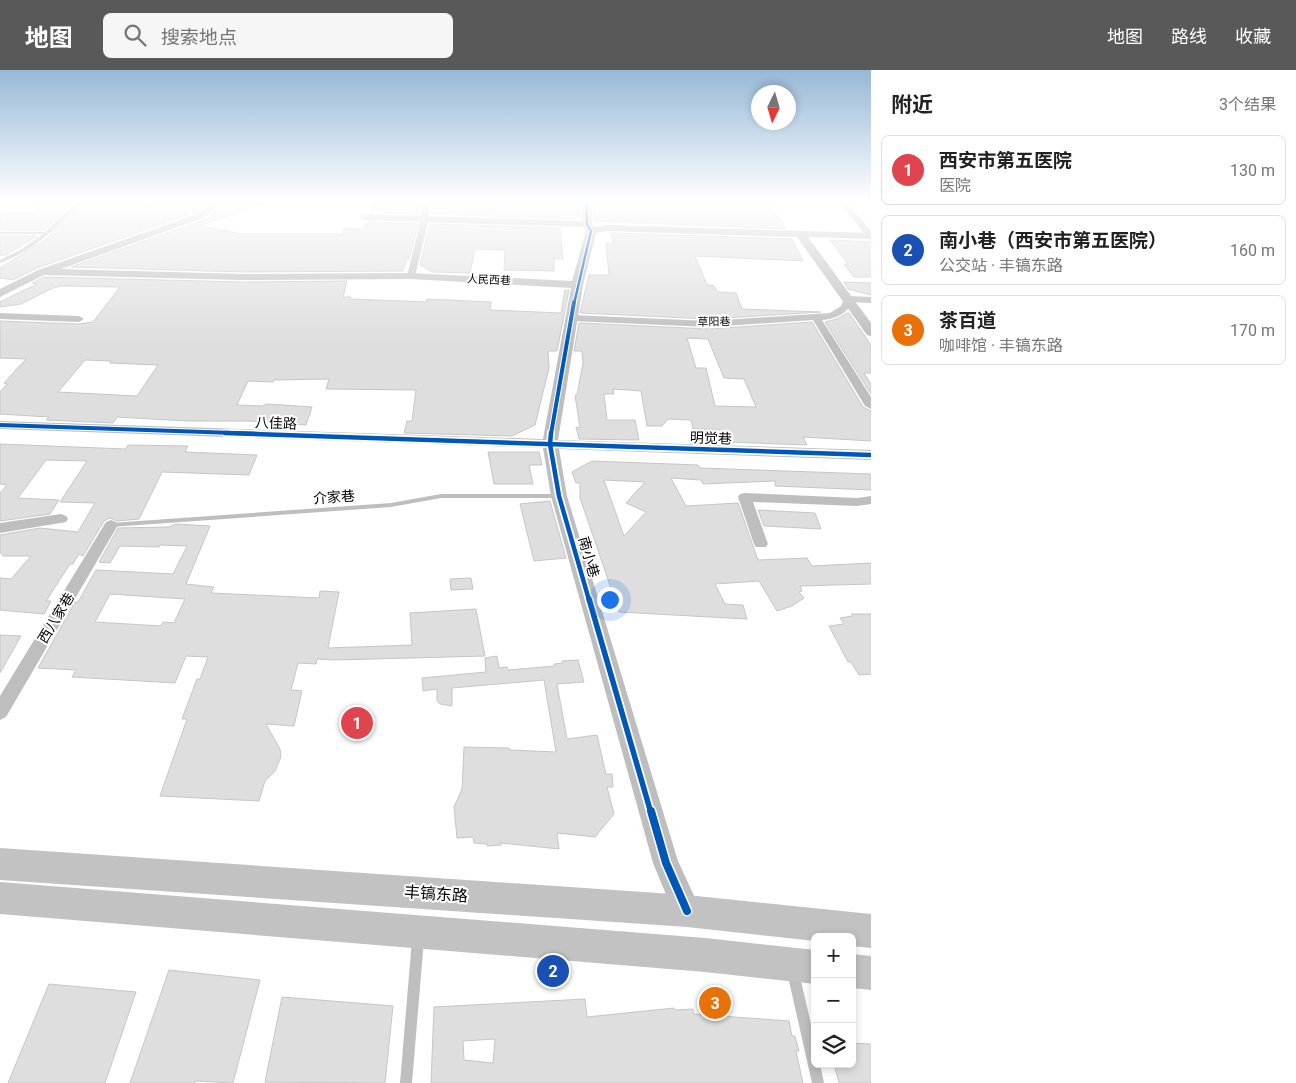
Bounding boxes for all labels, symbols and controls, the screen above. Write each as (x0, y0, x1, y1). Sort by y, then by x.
search box (103, 13, 453, 58)
icon: search (121, 21, 149, 49)
text: 地图 (25, 24, 73, 52)
text: 搜索地点 (161, 26, 237, 49)
text: 地图 (1107, 26, 1143, 47)
text: 路线 (1171, 26, 1207, 47)
text: 收藏 (1235, 26, 1271, 47)
north arrow (751, 85, 796, 130)
text: 附近 (891, 93, 933, 117)
text: 3个结果 (1219, 95, 1276, 114)
text: 西安市第五医院 (939, 149, 1072, 172)
text: 1 (903, 161, 913, 180)
text: 130 m (1230, 161, 1275, 180)
text: 医院 (939, 176, 971, 195)
text: 南小巷（西安市第五医院） (939, 229, 1167, 252)
text: 2 (903, 241, 913, 260)
text: 160 m (1230, 241, 1275, 260)
text: 公交站 · 丰镐东路 (939, 256, 1063, 275)
street label: 人民西巷 (467, 272, 511, 288)
text: 茶百道 (939, 309, 996, 332)
street label: 草阳巷 (697, 315, 731, 329)
text: 3 (903, 321, 913, 340)
text: 170 m (1230, 321, 1275, 340)
text: 咖啡馆 · 丰镐东路 (939, 336, 1063, 355)
street label: 八佳路 (255, 414, 297, 432)
street label: 明觉巷 (690, 429, 732, 447)
street label: 介家巷 (312, 488, 356, 506)
street label: 南小巷 (576, 535, 602, 579)
your location (597, 587, 623, 613)
street label: 西八家巷 (35, 590, 77, 646)
pin: 1 (341, 704, 373, 742)
street label: 丰镐东路 (403, 882, 469, 906)
map controls (811, 933, 856, 1068)
button: + (811, 933, 856, 978)
pin: 2 (537, 952, 569, 990)
button: − (811, 978, 856, 1023)
pin: 3 (699, 984, 731, 1022)
button: layers (811, 1023, 856, 1068)

